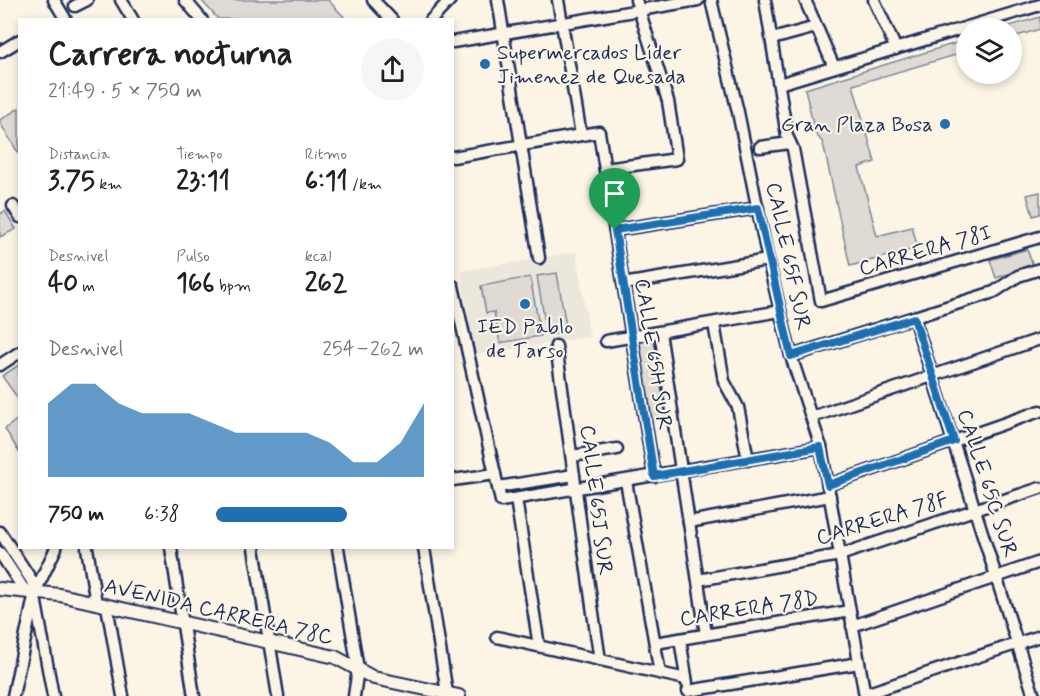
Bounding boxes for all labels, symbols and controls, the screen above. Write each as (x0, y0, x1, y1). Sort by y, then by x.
map controls (956, 18, 1022, 84)
button: layers (956, 18, 1022, 84)
text: Carrera nocturna (48, 33, 293, 77)
button: share (361, 38, 424, 101)
place label: Supermercados Líder Jimenez de Quesada (497, 39, 686, 91)
marker: Supermercados Líder Jimenez de Quesada (478, 57, 492, 71)
text: 21:49 · 5 × 750 m (48, 78, 202, 105)
place label: Gran Plaza Bosa (781, 111, 933, 139)
marker: Gran Plaza Bosa (938, 117, 952, 131)
text: Distancia (48, 144, 110, 165)
text: Tiempo (176, 144, 222, 165)
text: Ritmo (305, 144, 347, 165)
text: 3.75 (48, 165, 95, 199)
text: 23:11 (176, 165, 230, 199)
text: 6:11 (305, 165, 348, 199)
pin (589, 168, 640, 230)
text: km (95, 174, 122, 195)
text: /km (348, 174, 382, 195)
icon: arrive (598, 177, 631, 210)
street label: CALLE 65F SUR (759, 180, 817, 333)
street label: CARRERA 78I (856, 219, 995, 283)
text: Desnivel (48, 246, 108, 267)
text: Pulso (176, 246, 210, 267)
text: kcal (305, 246, 332, 267)
text: 40 (48, 267, 78, 301)
text: 166 (176, 267, 215, 301)
text: 262 (305, 267, 347, 301)
text: m (78, 276, 95, 297)
text: bpm (215, 276, 251, 297)
street label: CALLE 65H SUR (627, 276, 679, 432)
marker: IED Pablo de Tarso (518, 297, 532, 311)
place label: IED Pablo de Tarso (477, 313, 573, 365)
text: Desnivel (48, 336, 123, 363)
text: 254–262 m (322, 336, 424, 363)
street label: CALLE 65C SUR (950, 406, 1024, 561)
street label: CALLE 65J SUR (573, 423, 619, 577)
street label: CARRERA 78F (813, 486, 952, 552)
text: 750 m (48, 501, 104, 528)
text: 6:38 (144, 501, 180, 528)
street label: AVENIDA CARRERA 78C (101, 572, 336, 652)
street label: CARRERA 78D (678, 584, 821, 634)

